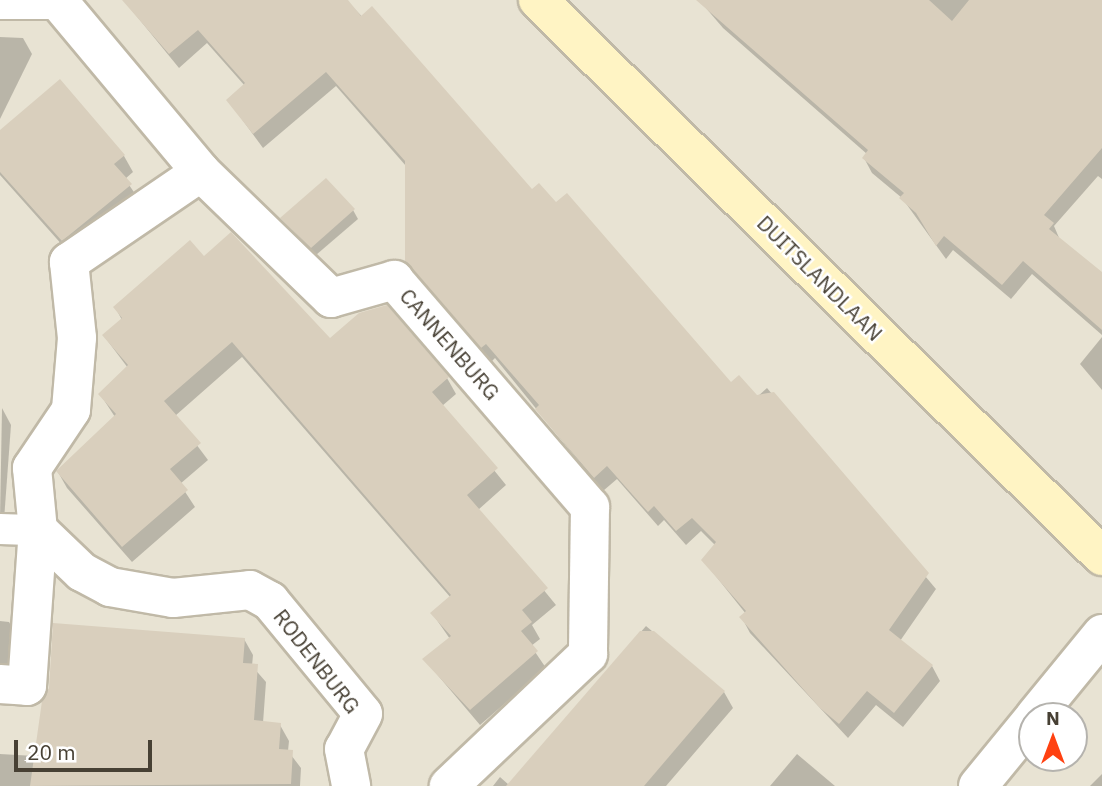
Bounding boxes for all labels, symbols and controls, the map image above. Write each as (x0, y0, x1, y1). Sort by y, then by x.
street label: DUITSLANDLAAN (752, 210, 888, 346)
street label: CANNENBURG (395, 283, 505, 405)
street label: RODENBURG (269, 604, 365, 718)
north arrow (1018, 702, 1088, 772)
text: N (1046, 706, 1060, 730)
scale bar (18, 726, 156, 770)
text: 20 m (27, 738, 76, 766)

